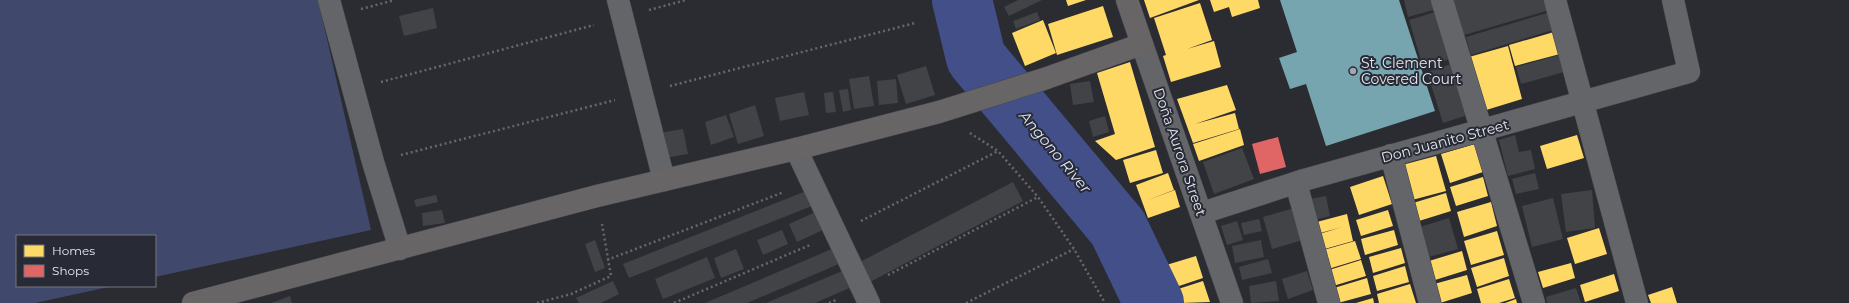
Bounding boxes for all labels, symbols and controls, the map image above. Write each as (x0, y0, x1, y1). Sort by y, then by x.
place label: St. Clement Covered Court (1361, 54, 1462, 88)
marker: St. Clement Covered Court (1348, 66, 1358, 76)
street label: Doña Aurora Street (1150, 85, 1211, 219)
water label: Angono River (1015, 106, 1096, 198)
street label: Don Juanito Street (1379, 115, 1511, 167)
legend (16, 235, 156, 287)
text: Homes (52, 243, 95, 258)
text: Shops (52, 263, 89, 278)

